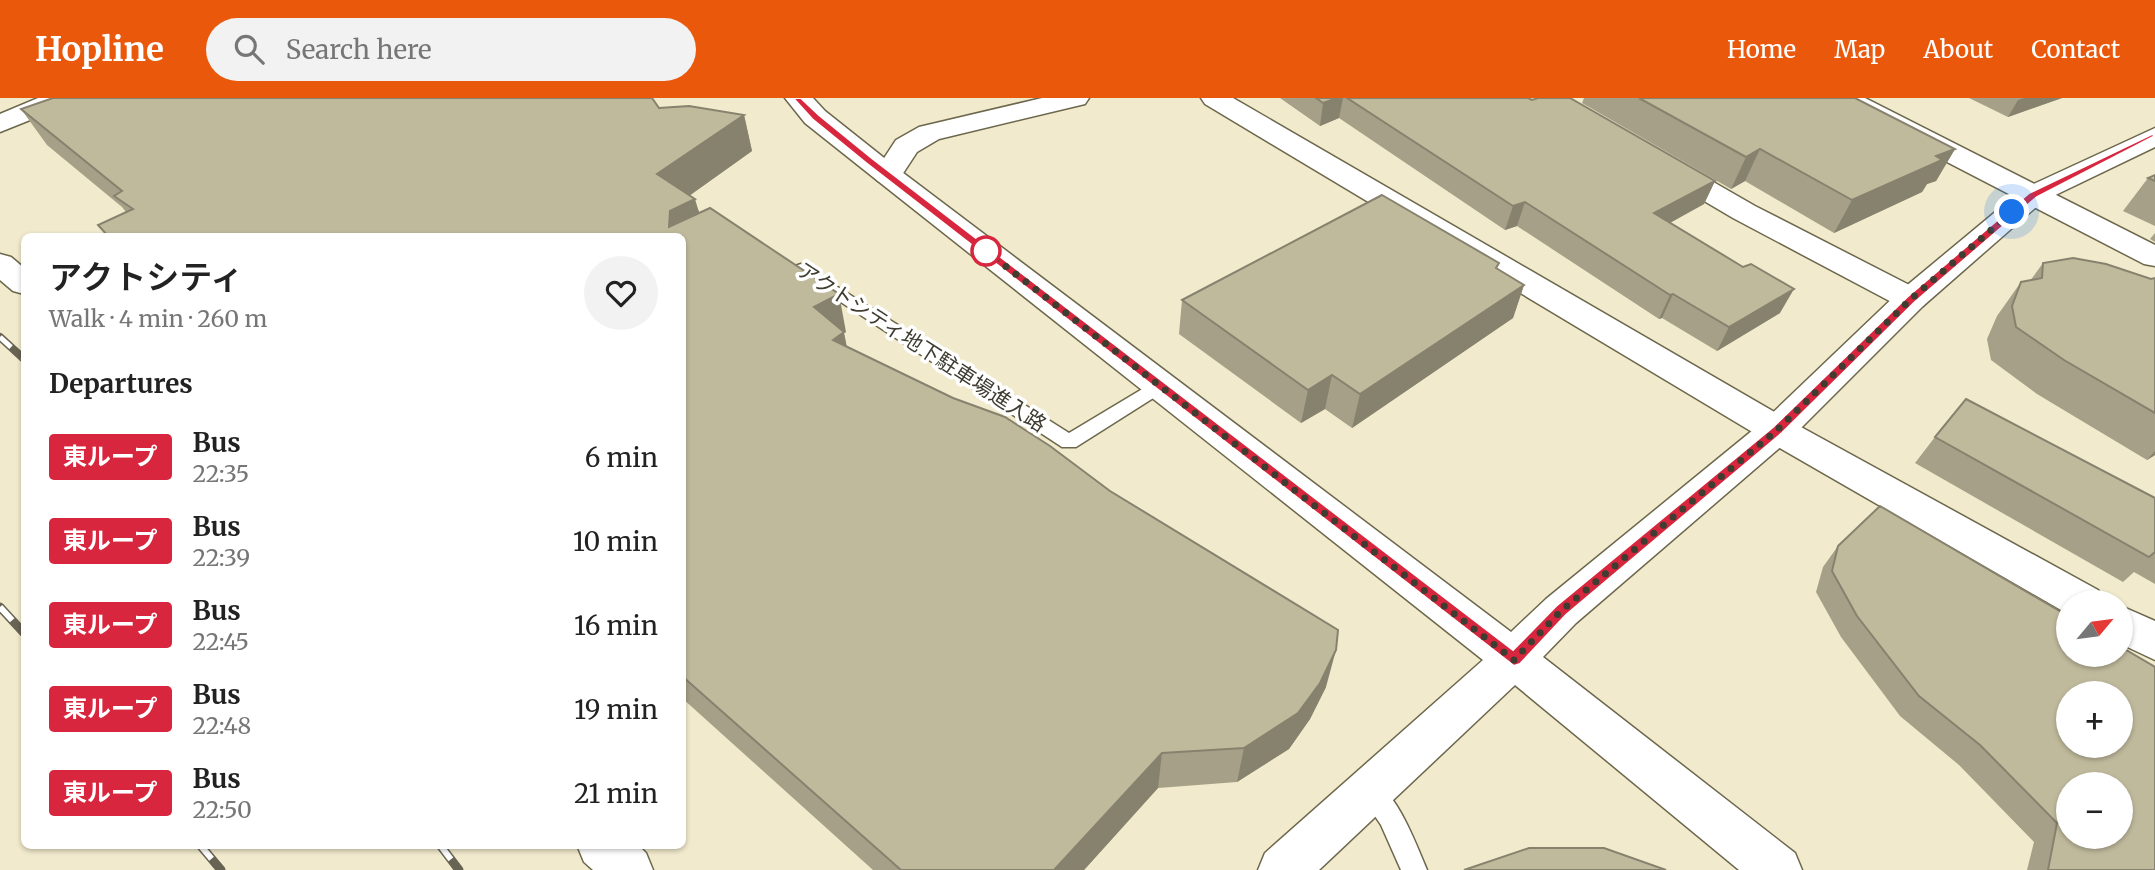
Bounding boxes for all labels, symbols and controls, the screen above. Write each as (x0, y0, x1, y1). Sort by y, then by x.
search box (206, 18, 696, 81)
text: Hopline (35, 29, 164, 70)
icon: search (230, 30, 268, 68)
text: Search here (286, 33, 432, 66)
text: Home (1727, 34, 1796, 65)
text: Map (1834, 34, 1885, 65)
text: About (1923, 34, 1993, 65)
text: Contact (2031, 34, 2120, 65)
your location (1994, 194, 2029, 229)
unlabelled marker (971, 236, 1001, 266)
button: heart (584, 256, 658, 330)
street label: アクトシティ地下駐車場進入路 (792, 256, 1052, 438)
text: アクトシティ (49, 257, 243, 298)
text: Walk · 4 min · 260 m (49, 304, 267, 333)
text: Departures (49, 367, 193, 400)
text: Bus (193, 426, 241, 459)
text: 東ループ (63, 441, 158, 472)
text: 6 min (585, 441, 658, 474)
text: 22:35 (193, 459, 249, 488)
text: Bus (193, 510, 241, 543)
text: 東ループ (63, 525, 158, 556)
text: 10 min (573, 525, 658, 558)
text: 22:39 (193, 543, 250, 572)
north arrow (2056, 590, 2133, 667)
map controls (2056, 590, 2133, 849)
text: Bus (193, 594, 241, 627)
text: 東ループ (63, 609, 158, 640)
text: 16 min (574, 609, 658, 642)
text: 22:45 (193, 627, 249, 656)
text: Bus (193, 678, 241, 711)
button: + (2056, 681, 2133, 758)
text: 東ループ (63, 693, 158, 724)
text: 19 min (574, 693, 658, 726)
text: 22:48 (193, 711, 251, 740)
text: Bus (193, 762, 241, 795)
button: − (2056, 772, 2133, 849)
text: 東ループ (63, 777, 158, 808)
text: 21 min (574, 777, 658, 810)
text: 22:50 (193, 795, 252, 824)

